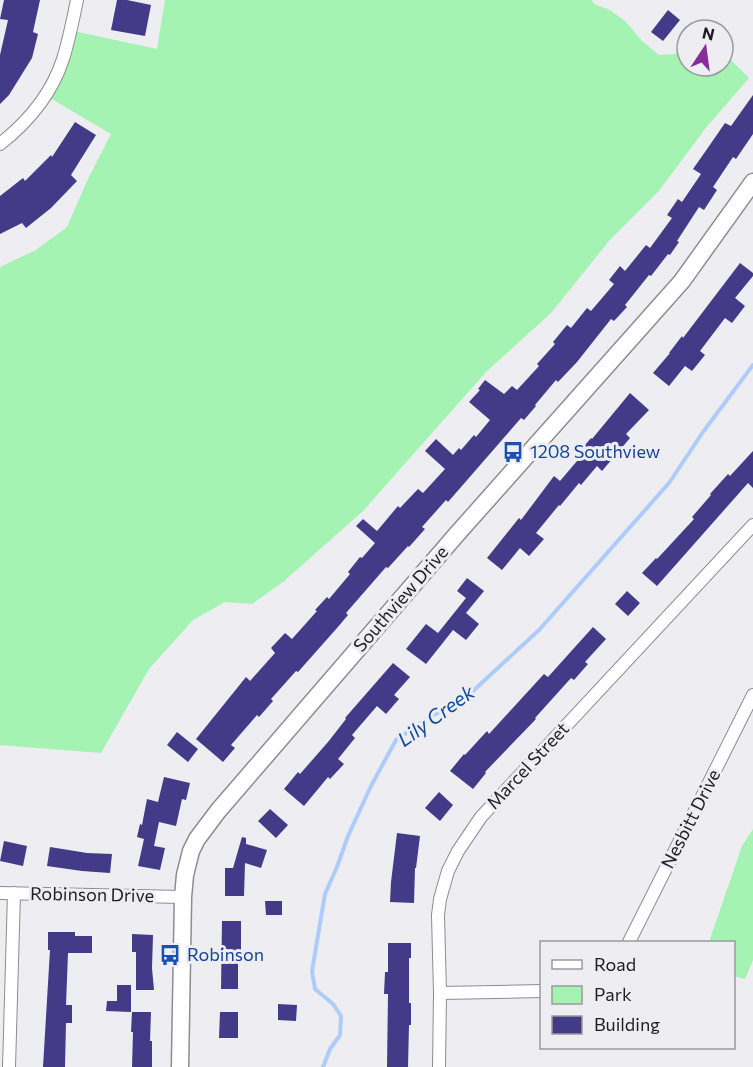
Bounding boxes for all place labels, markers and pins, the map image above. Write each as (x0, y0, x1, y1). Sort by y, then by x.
bus stop icon: 1208 Southview (501, 440, 525, 464)
place label: 1208 Southview (530, 440, 660, 462)
bus stop icon: Robinson (158, 943, 182, 967)
place label: Robinson (187, 943, 264, 965)

